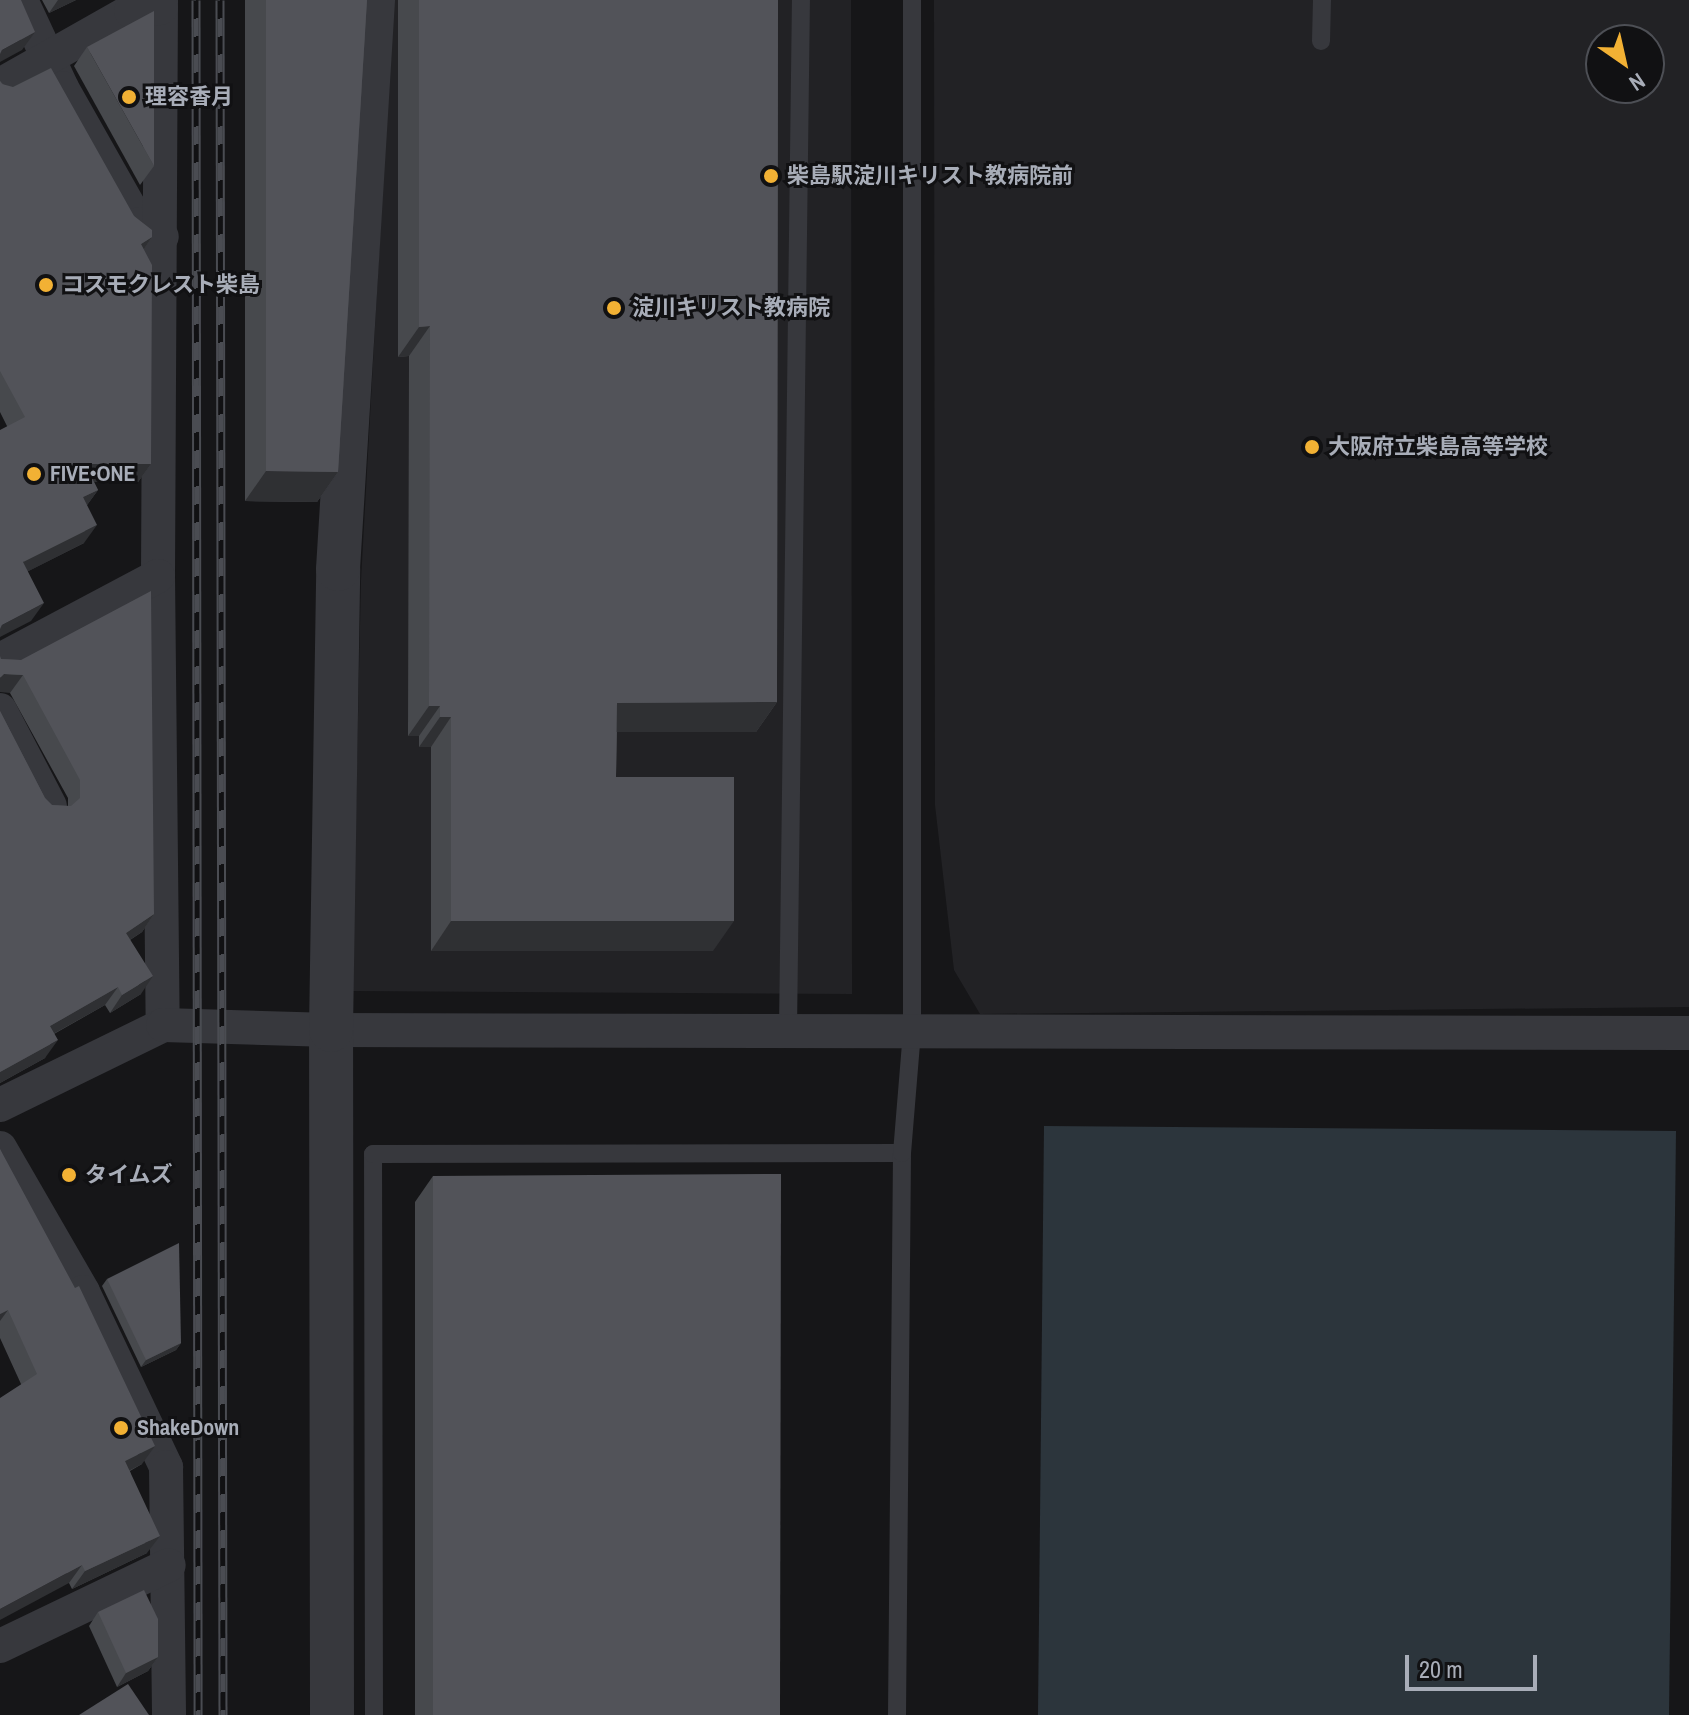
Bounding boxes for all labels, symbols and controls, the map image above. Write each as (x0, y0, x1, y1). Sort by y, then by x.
north arrow (1585, 24, 1665, 104)
text: N (1624, 66, 1651, 98)
place label: 理容香月 (145, 84, 233, 110)
marker: 理容香月 (120, 88, 138, 106)
place label: 柴島駅淀川キリスト教病院前 (787, 163, 1073, 189)
marker: 柴島駅淀川キリスト教病院前 (762, 167, 780, 185)
place label: コスモクレスト柴島 (62, 272, 260, 298)
marker: コスモクレスト柴島 (37, 276, 55, 294)
place label: 淀川キリスト教病院 (632, 295, 830, 321)
marker: 淀川キリスト教病院 (603, 297, 625, 319)
place label: 大阪府立柴島高等学校 (1328, 434, 1548, 460)
marker: 大阪府立柴島高等学校 (1303, 438, 1321, 456)
place label: FIVE•ONE (50, 461, 136, 487)
marker: FIVE•ONE (25, 465, 43, 483)
place label: タイムズ (85, 1162, 173, 1188)
marker: タイムズ (60, 1166, 78, 1184)
place label: ShakeDown (137, 1415, 239, 1441)
marker: ShakeDown (112, 1419, 130, 1437)
scale bar (1409, 1639, 1541, 1689)
text: 20 m (1419, 1653, 1463, 1685)

